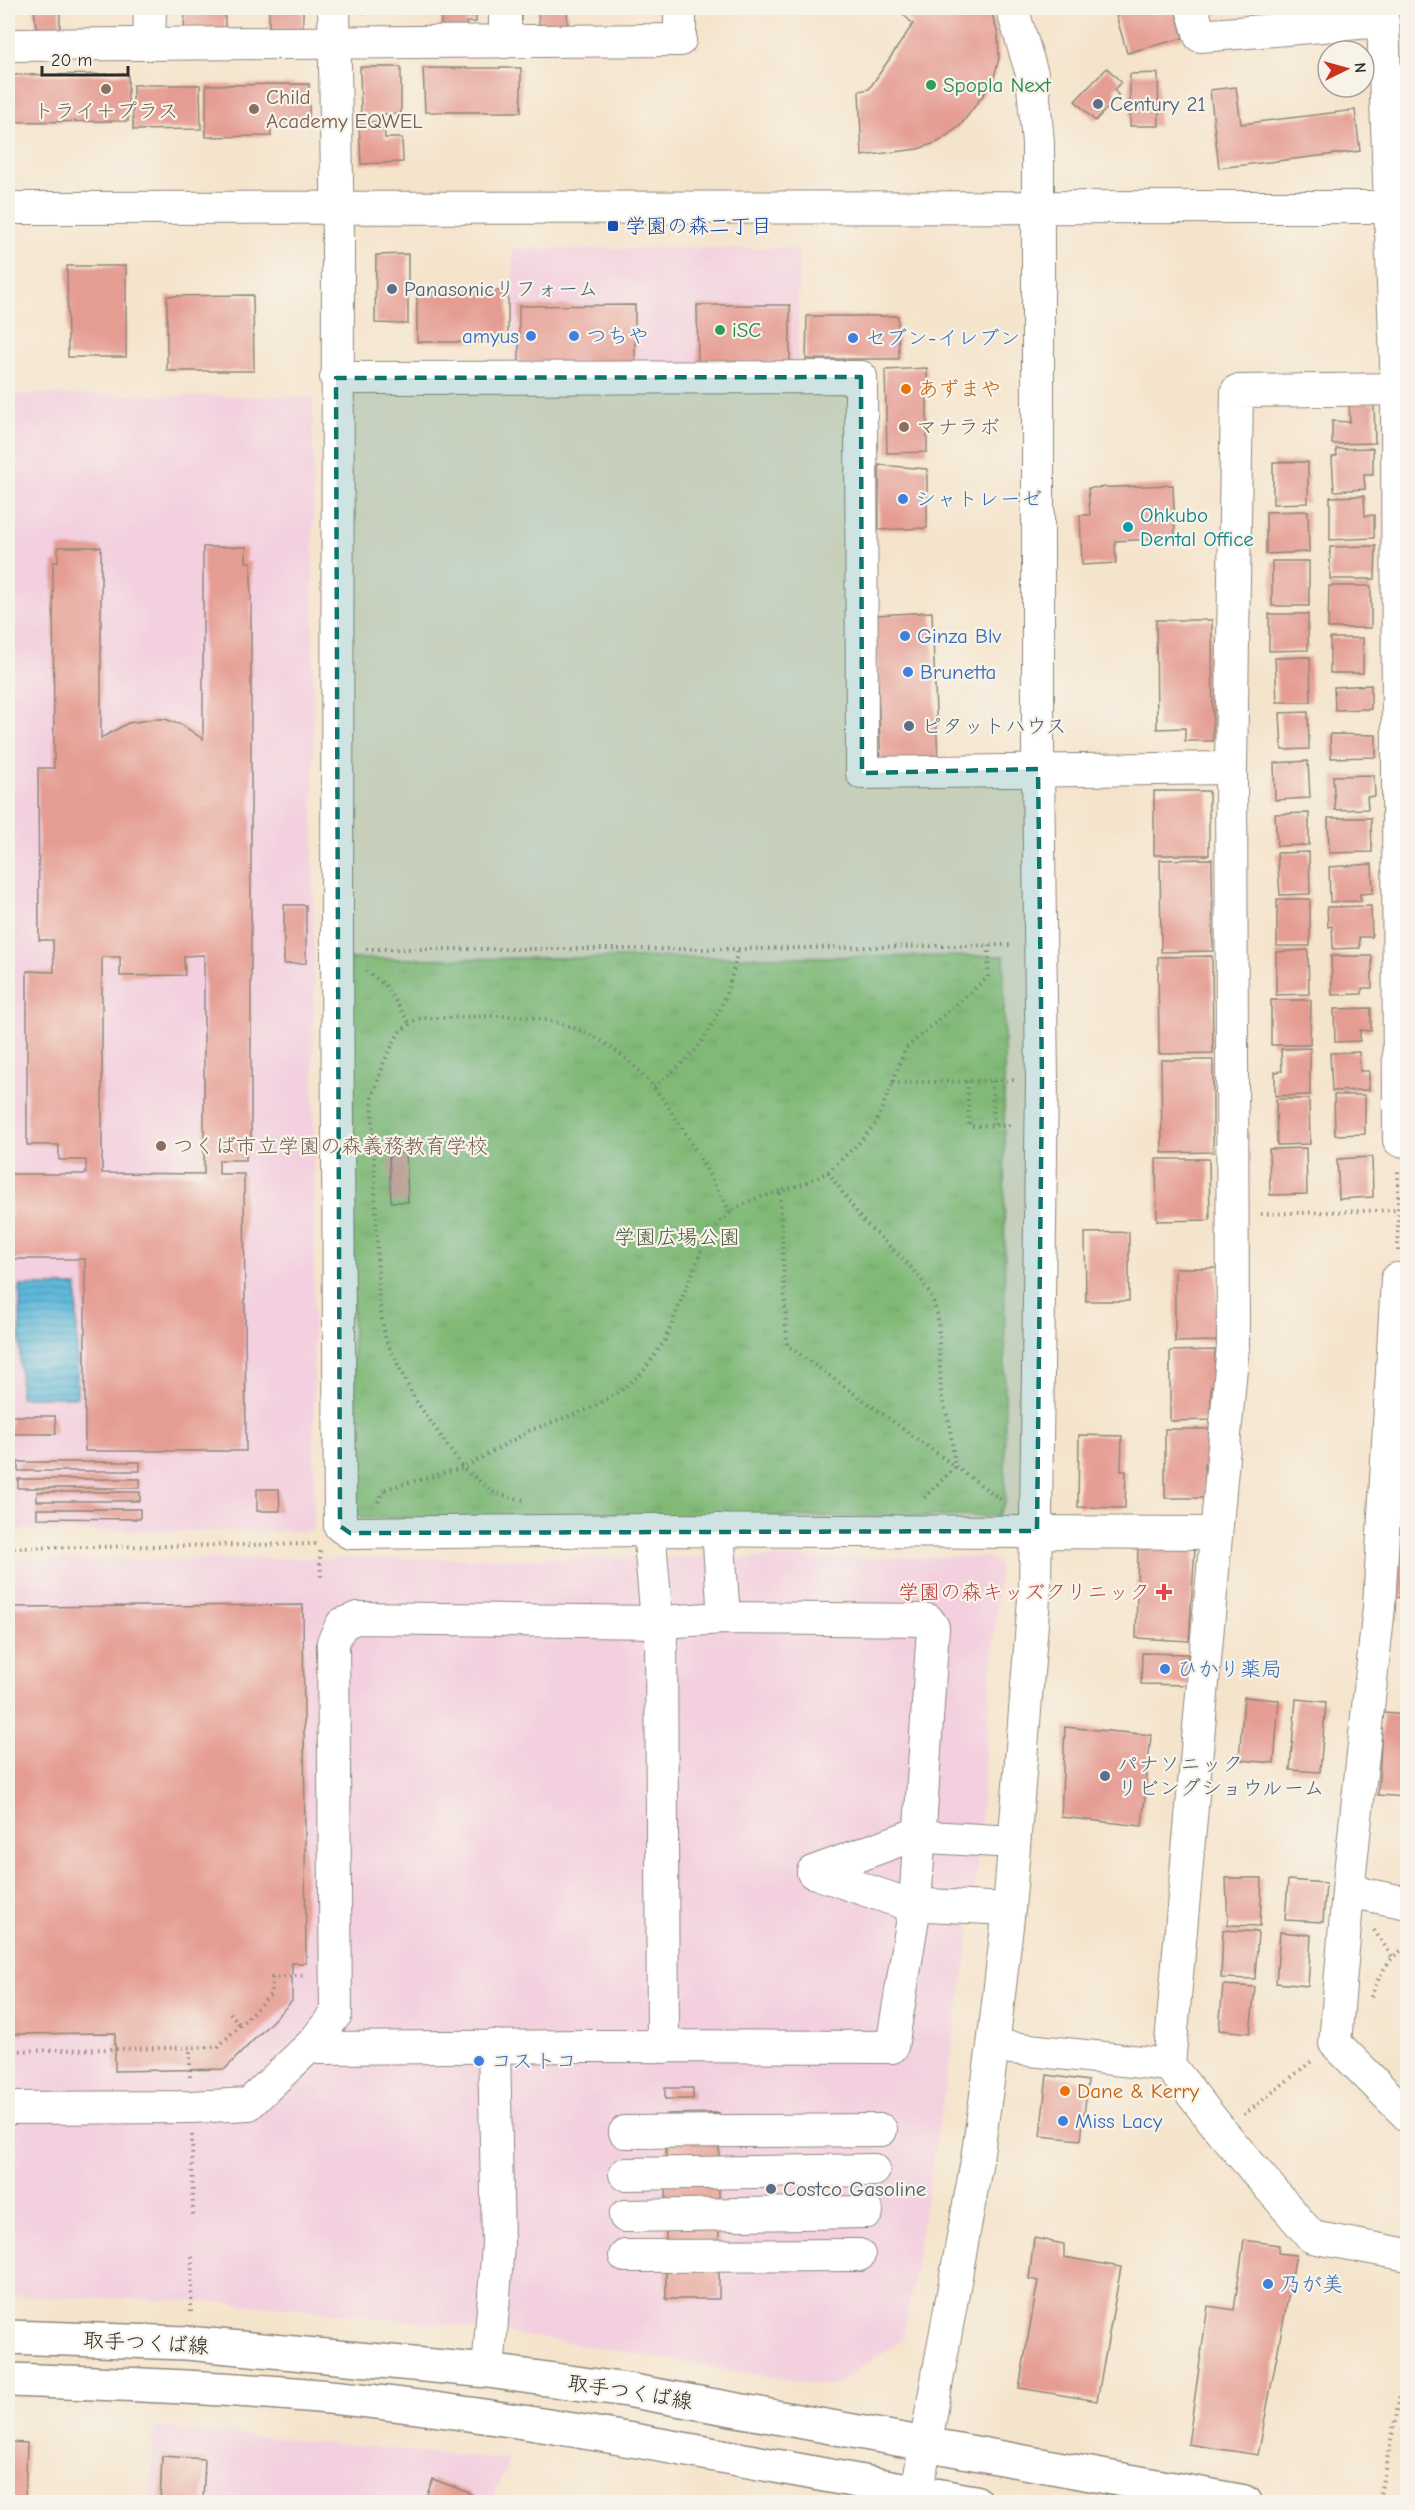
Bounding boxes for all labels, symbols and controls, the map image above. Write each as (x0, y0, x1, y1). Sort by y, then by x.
scale bar (42, 39, 128, 77)
north arrow (1316, 39, 1376, 99)
text: 20 m (51, 50, 92, 71)
text: N (1351, 62, 1369, 74)
place label: Spopla Next (943, 73, 1052, 97)
marker: Spopla Next (924, 78, 938, 92)
marker: トライ＋プラス (99, 82, 113, 96)
place label: Child Academy EQWEL (266, 85, 423, 133)
place label: Century 21 (1110, 92, 1206, 116)
marker: Century 21 (1091, 97, 1105, 111)
place label: トライ＋プラス (33, 99, 179, 123)
marker: Child Academy EQWEL (247, 102, 261, 116)
place label: 学園の森二丁目 (625, 214, 772, 238)
marker: 学園の森二丁目 (606, 219, 620, 233)
place label: Panasonicリフォーム (404, 277, 599, 301)
marker: Panasonicリフォーム (385, 282, 399, 296)
place label: iSC (732, 318, 761, 342)
marker: iSC (713, 323, 727, 337)
place label: amyus (462, 324, 519, 348)
place label: つちや (586, 324, 649, 348)
place label: セブン-イレブン (865, 326, 1020, 350)
marker: amyus (524, 329, 538, 343)
marker: つちや (567, 329, 581, 343)
marker: セブン-イレブン (846, 331, 860, 345)
place label: あずまや (918, 377, 1002, 401)
marker: あずまや (899, 382, 913, 396)
place label: マナラボ (916, 415, 1000, 439)
marker: マナラボ (897, 420, 911, 434)
place label: シャトレーゼ (915, 487, 1042, 511)
marker: シャトレーゼ (896, 492, 910, 506)
place label: Ohkubo Dental Office (1140, 503, 1254, 551)
marker: Ohkubo Dental Office (1121, 520, 1135, 534)
place label: Ginza Blv (917, 624, 1002, 648)
marker: Ginza Blv (898, 629, 912, 643)
place label: Brunetta (920, 660, 996, 684)
marker: Brunetta (901, 665, 915, 679)
place label: ピタットハウス (921, 714, 1067, 738)
marker: ピタットハウス (902, 719, 916, 733)
place label: つくば市立学園の森義務教育学校 (173, 1134, 488, 1158)
marker: つくば市立学園の森義務教育学校 (154, 1139, 168, 1153)
park label: 学園広場公園 (614, 1225, 740, 1249)
place label: 学園の森キッズクリニック (898, 1580, 1150, 1604)
marker: 学園の森キッズクリニック (1155, 1583, 1173, 1601)
place label: ひかり薬局 (1177, 1657, 1282, 1681)
marker: ひかり薬局 (1158, 1662, 1172, 1676)
place label: パナソニック リビングショウルーム (1117, 1752, 1324, 1800)
marker: パナソニック リビングショウルーム (1098, 1769, 1112, 1783)
place label: コストコ (491, 2049, 577, 2073)
marker: コストコ (472, 2054, 486, 2068)
place label: Dane & Kerry (1077, 2079, 1200, 2103)
marker: Dane & Kerry (1058, 2084, 1072, 2098)
place label: Miss Lacy (1075, 2109, 1163, 2133)
marker: Miss Lacy (1056, 2114, 1070, 2128)
place label: Costco Gasoline (783, 2177, 926, 2201)
marker: Costco Gasoline (764, 2182, 778, 2196)
place label: 乃が美 (1280, 2272, 1343, 2296)
marker: 乃が美 (1261, 2277, 1275, 2291)
street label: 取手つくば線 (82, 2328, 210, 2358)
street label: 取手つくば線 (566, 2370, 694, 2414)

